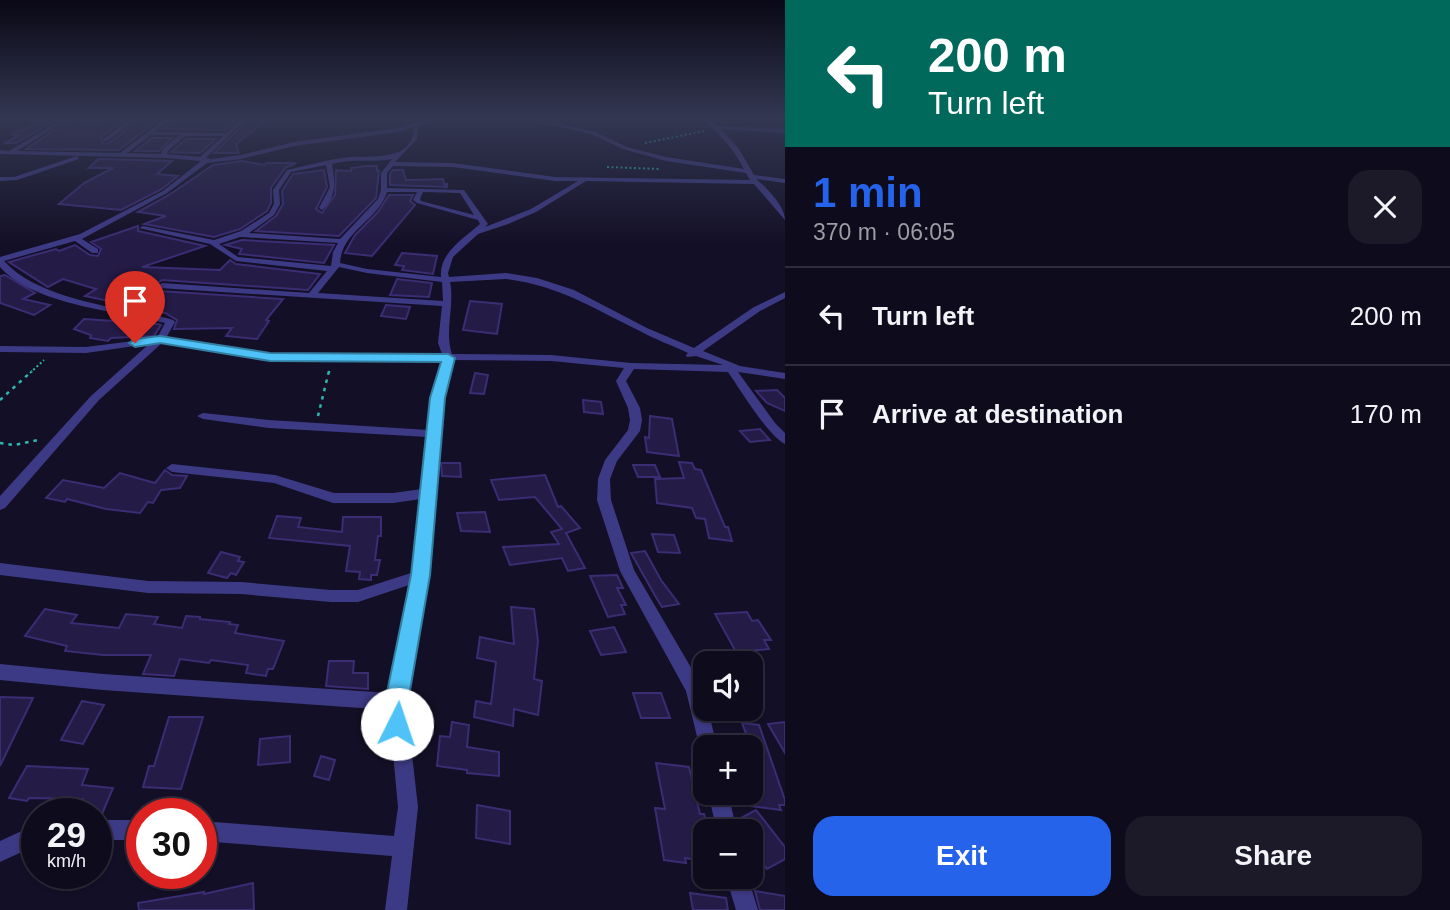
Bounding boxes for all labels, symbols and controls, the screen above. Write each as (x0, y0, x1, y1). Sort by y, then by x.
icon: left (813, 28, 904, 119)
text: 200 m (928, 28, 1067, 82)
text: Turn left (928, 85, 1044, 121)
text: 1 min (813, 169, 923, 216)
button: close (1348, 170, 1422, 244)
text: 370 m · 06:05 (813, 219, 955, 245)
pin (105, 271, 165, 343)
icon: arrive (116, 282, 154, 320)
icon: left (813, 297, 851, 335)
text: Turn left (872, 301, 974, 331)
text: 200 m (1350, 301, 1422, 331)
icon: arrive (813, 395, 851, 433)
text: Arrive at destination (872, 399, 1123, 429)
text: 170 m (1350, 399, 1422, 429)
map controls (693, 651, 763, 889)
button: sound (693, 651, 763, 721)
position arrow (360, 687, 434, 761)
button: + (693, 735, 763, 805)
speed limit sign: 30 (126, 798, 217, 889)
text: 29 (47, 815, 86, 854)
button: Exit (813, 816, 1111, 896)
button: Share (1125, 816, 1422, 896)
button: − (693, 819, 763, 889)
text: km/h (47, 851, 86, 871)

